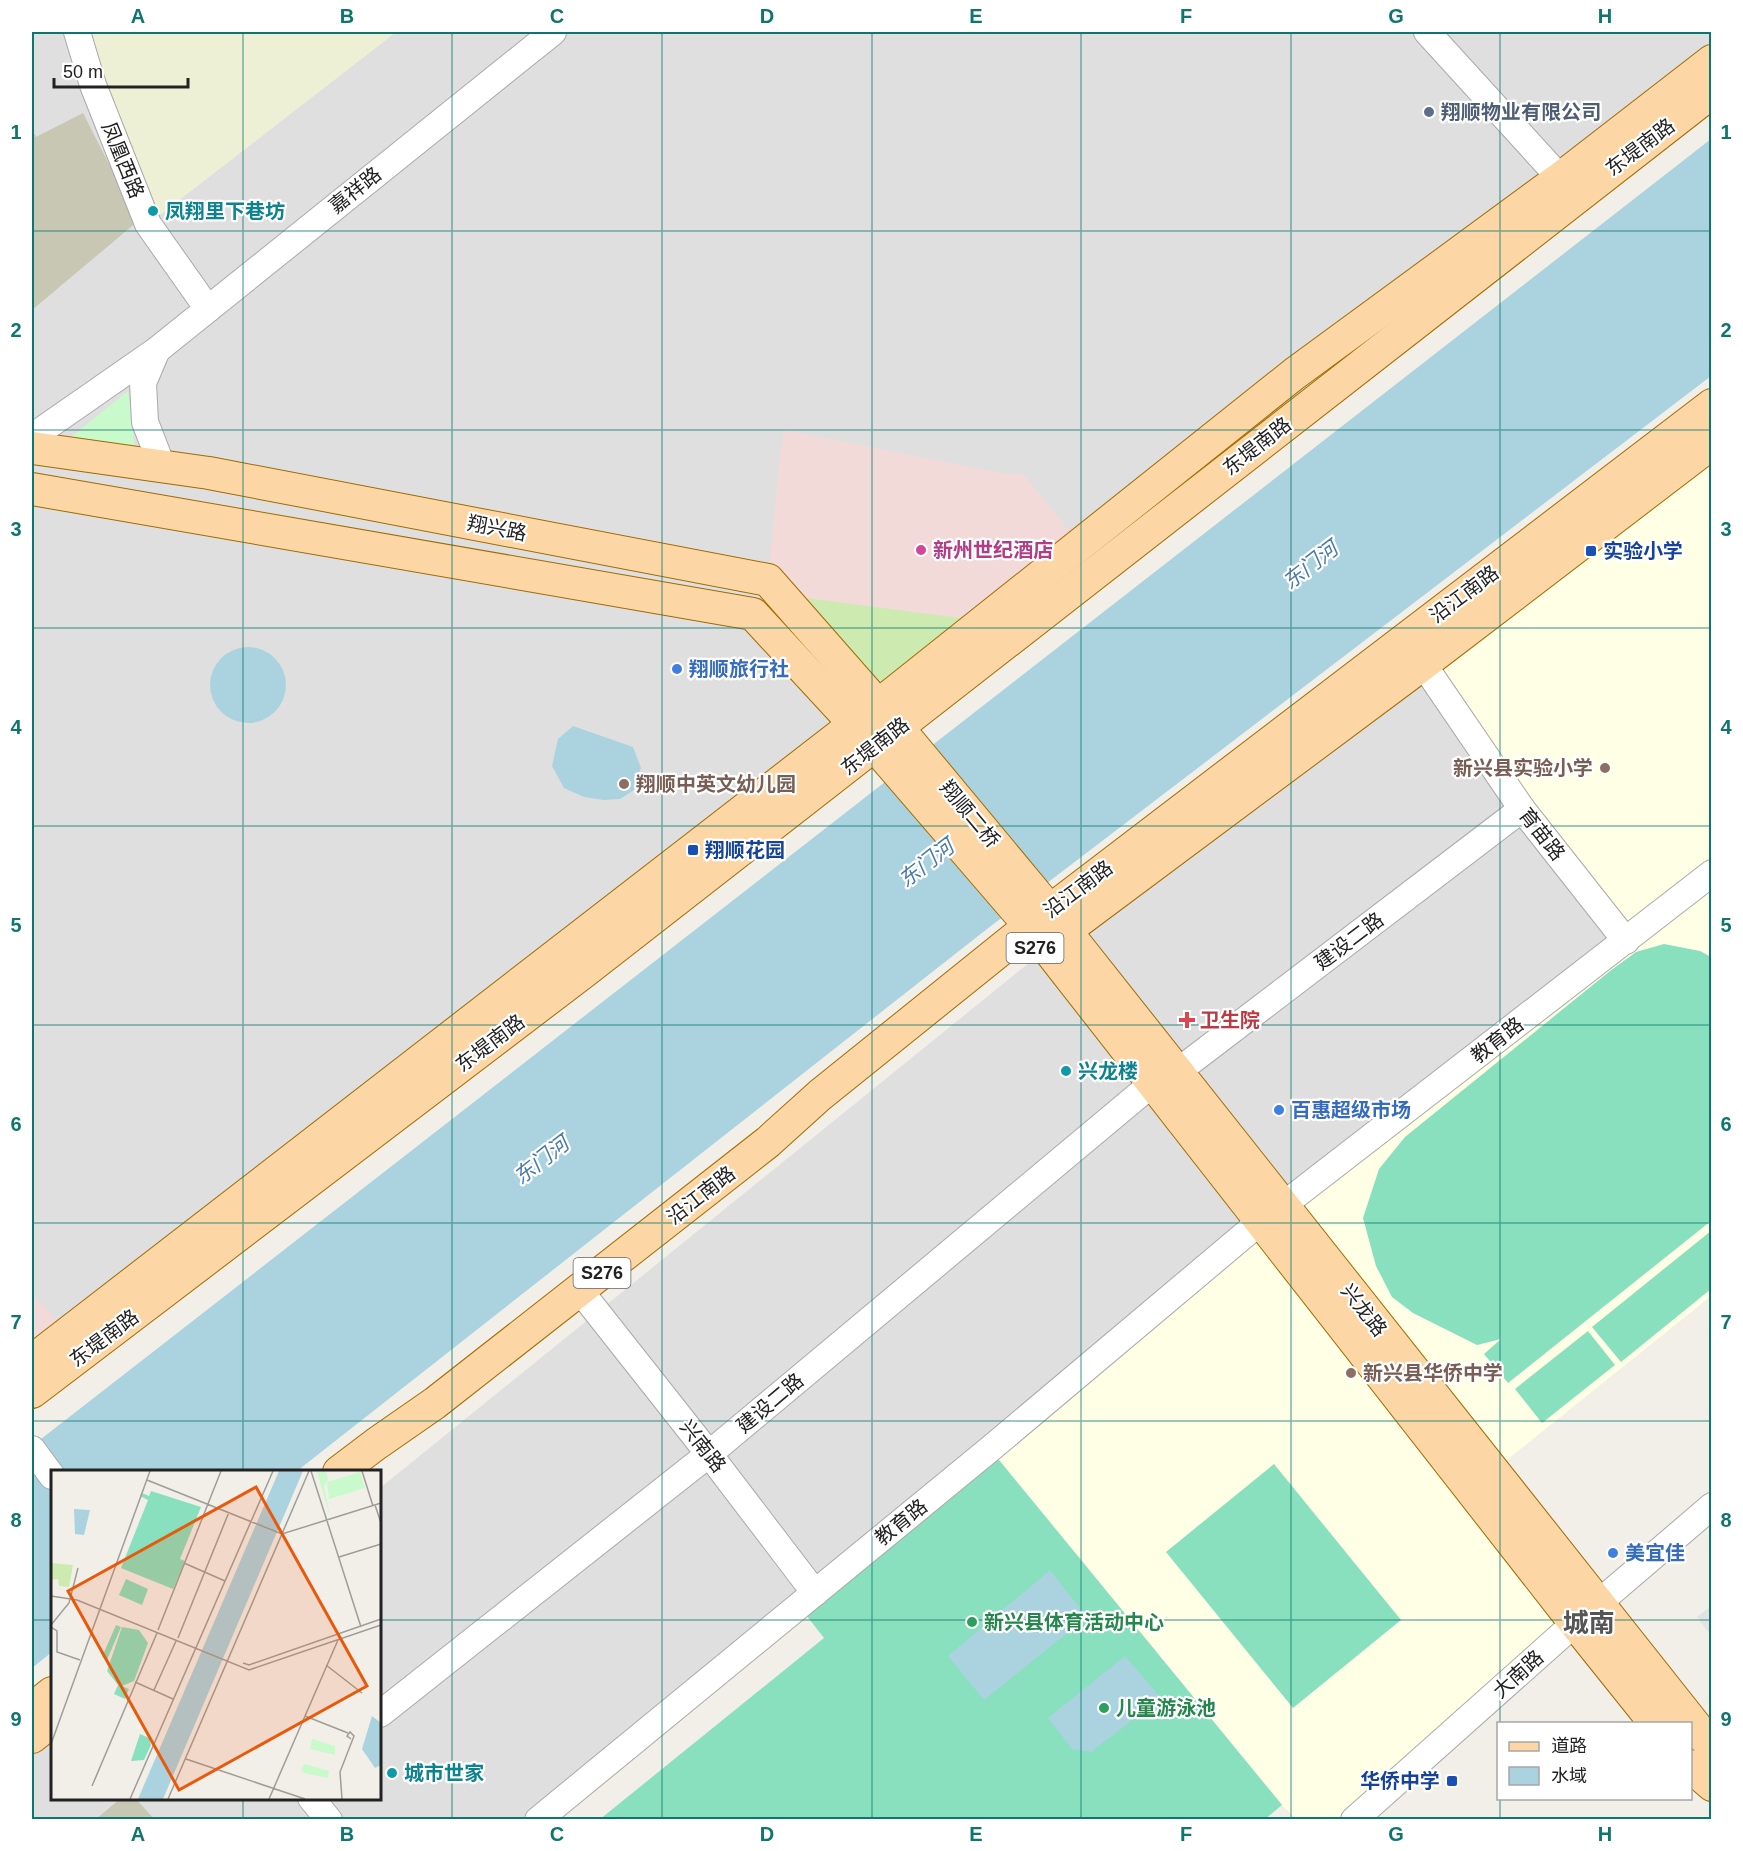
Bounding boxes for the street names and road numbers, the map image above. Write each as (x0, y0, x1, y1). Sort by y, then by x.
street label: 东堤南路 (1601, 114, 1679, 180)
street label: 凤凰西路 (98, 119, 148, 201)
street label: 嘉祥路 (325, 163, 385, 217)
street label: 东堤南路 (1219, 413, 1295, 479)
street label: 翔兴路 (465, 511, 529, 545)
street label: 沿江南路 (1425, 561, 1503, 627)
street label: 东堤南路 (837, 713, 913, 779)
street label: 翔顺二桥 (936, 776, 1004, 852)
street label: 育苗路 (1515, 804, 1569, 864)
street label: 沿江南路 (1039, 856, 1117, 922)
street label: 建设二路 (1310, 908, 1388, 974)
road number: S276 (1006, 933, 1064, 963)
street label: 东堤南路 (451, 1010, 529, 1076)
street label: 教育路 (1467, 1013, 1527, 1067)
street label: 沿江南路 (663, 1162, 739, 1228)
road number: S276 (574, 1258, 630, 1288)
street label: 兴龙路 (1337, 1280, 1391, 1340)
street label: 东堤南路 (65, 1305, 143, 1371)
street label: 建设二路 (732, 1369, 808, 1437)
street label: 兴南路 (676, 1416, 730, 1476)
street label: 教育路 (871, 1495, 931, 1549)
street label: 大南路 (1488, 1646, 1548, 1702)

